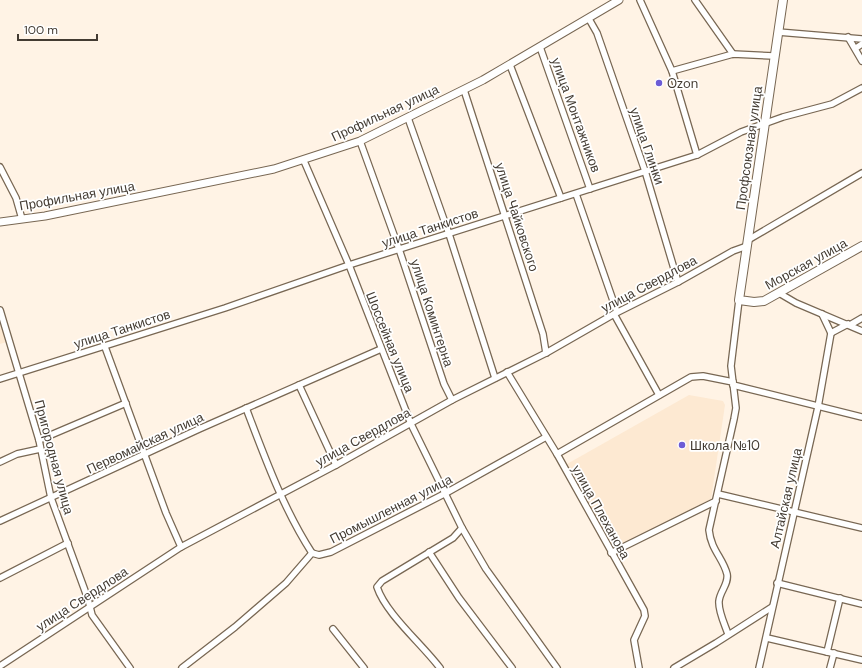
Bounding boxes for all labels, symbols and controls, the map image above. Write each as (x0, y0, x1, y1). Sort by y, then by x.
scale bar (18, 16, 97, 42)
text: 100 m (24, 22, 58, 38)
street label: улица Монтажников (547, 55, 605, 175)
place label: Ozon (667, 75, 698, 92)
marker: Ozon (654, 78, 664, 88)
street label: Профильная улица (328, 80, 442, 145)
street label: Профсоюзная улица (732, 84, 766, 211)
street label: улица Глинки (626, 105, 668, 187)
street label: улица Чайковского (491, 160, 543, 274)
street label: Профильная улица (18, 177, 137, 215)
street label: улица Танкистов (380, 204, 480, 252)
street label: Морская улица (762, 234, 851, 294)
street label: улица Свердлова (598, 251, 700, 316)
street label: улица Коминтерна (407, 257, 458, 370)
street label: Шоссейная улица (362, 289, 418, 396)
street label: улица Танкистов (72, 305, 172, 353)
street label: Пригородная улица (31, 398, 78, 517)
street label: улица Свердлова (313, 403, 414, 470)
street label: Первомайская улица (84, 408, 207, 478)
place label: Школа №10 (690, 437, 760, 454)
marker: Школа №10 (677, 440, 687, 450)
street label: Алтайская улица (766, 445, 806, 550)
street label: улица Плеханова (568, 462, 634, 563)
street label: Промышленная улица (327, 470, 456, 547)
street label: улица Свердлова (33, 563, 132, 635)

